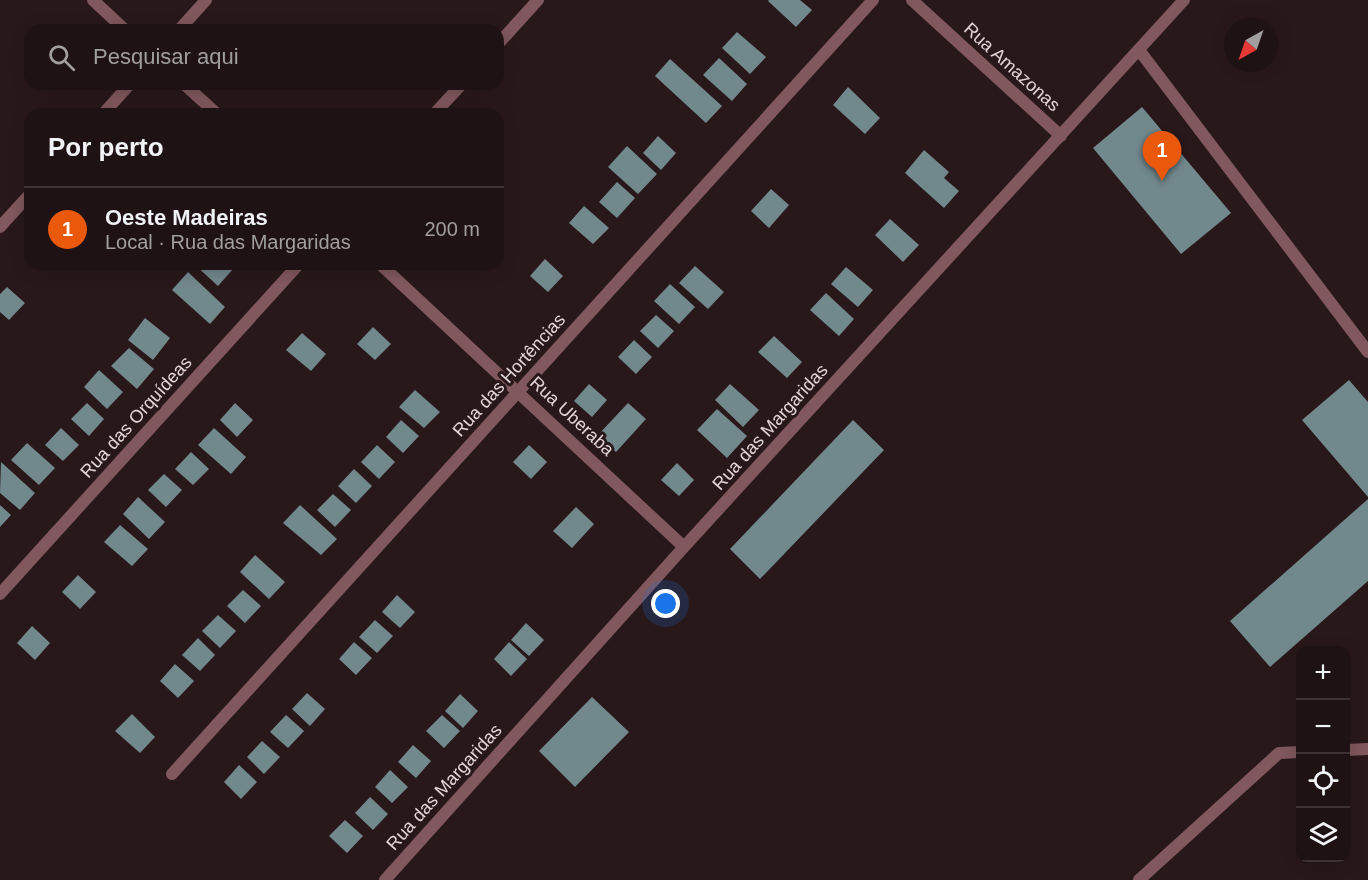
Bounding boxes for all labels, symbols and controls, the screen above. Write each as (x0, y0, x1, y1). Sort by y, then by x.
north arrow (1224, 18, 1278, 72)
street label: Rua Amazonas (960, 19, 1064, 115)
search box (24, 24, 504, 90)
icon: search (45, 41, 78, 74)
text: Pesquisar aqui (93, 44, 239, 69)
text: Por perto (48, 132, 164, 162)
pin: 1 (1142, 132, 1182, 181)
text: Oeste Madeiras (105, 205, 268, 230)
text: 1 (62, 218, 73, 240)
text: 200 m (424, 218, 480, 240)
text: Local · Rua das Margaridas (105, 231, 351, 253)
street label: Rua das Hortências (449, 310, 569, 440)
street label: Rua das Orquídeas (76, 352, 196, 482)
street label: Rua das Margaridas (708, 360, 832, 494)
street label: Rua Uberaba (526, 372, 619, 460)
your location (651, 589, 680, 618)
map controls (1296, 646, 1350, 862)
button: + (1296, 646, 1350, 700)
button: − (1296, 700, 1350, 754)
street label: Rua das Margaridas (382, 720, 506, 854)
button: locate (1296, 754, 1350, 808)
button: layers (1296, 808, 1350, 862)

